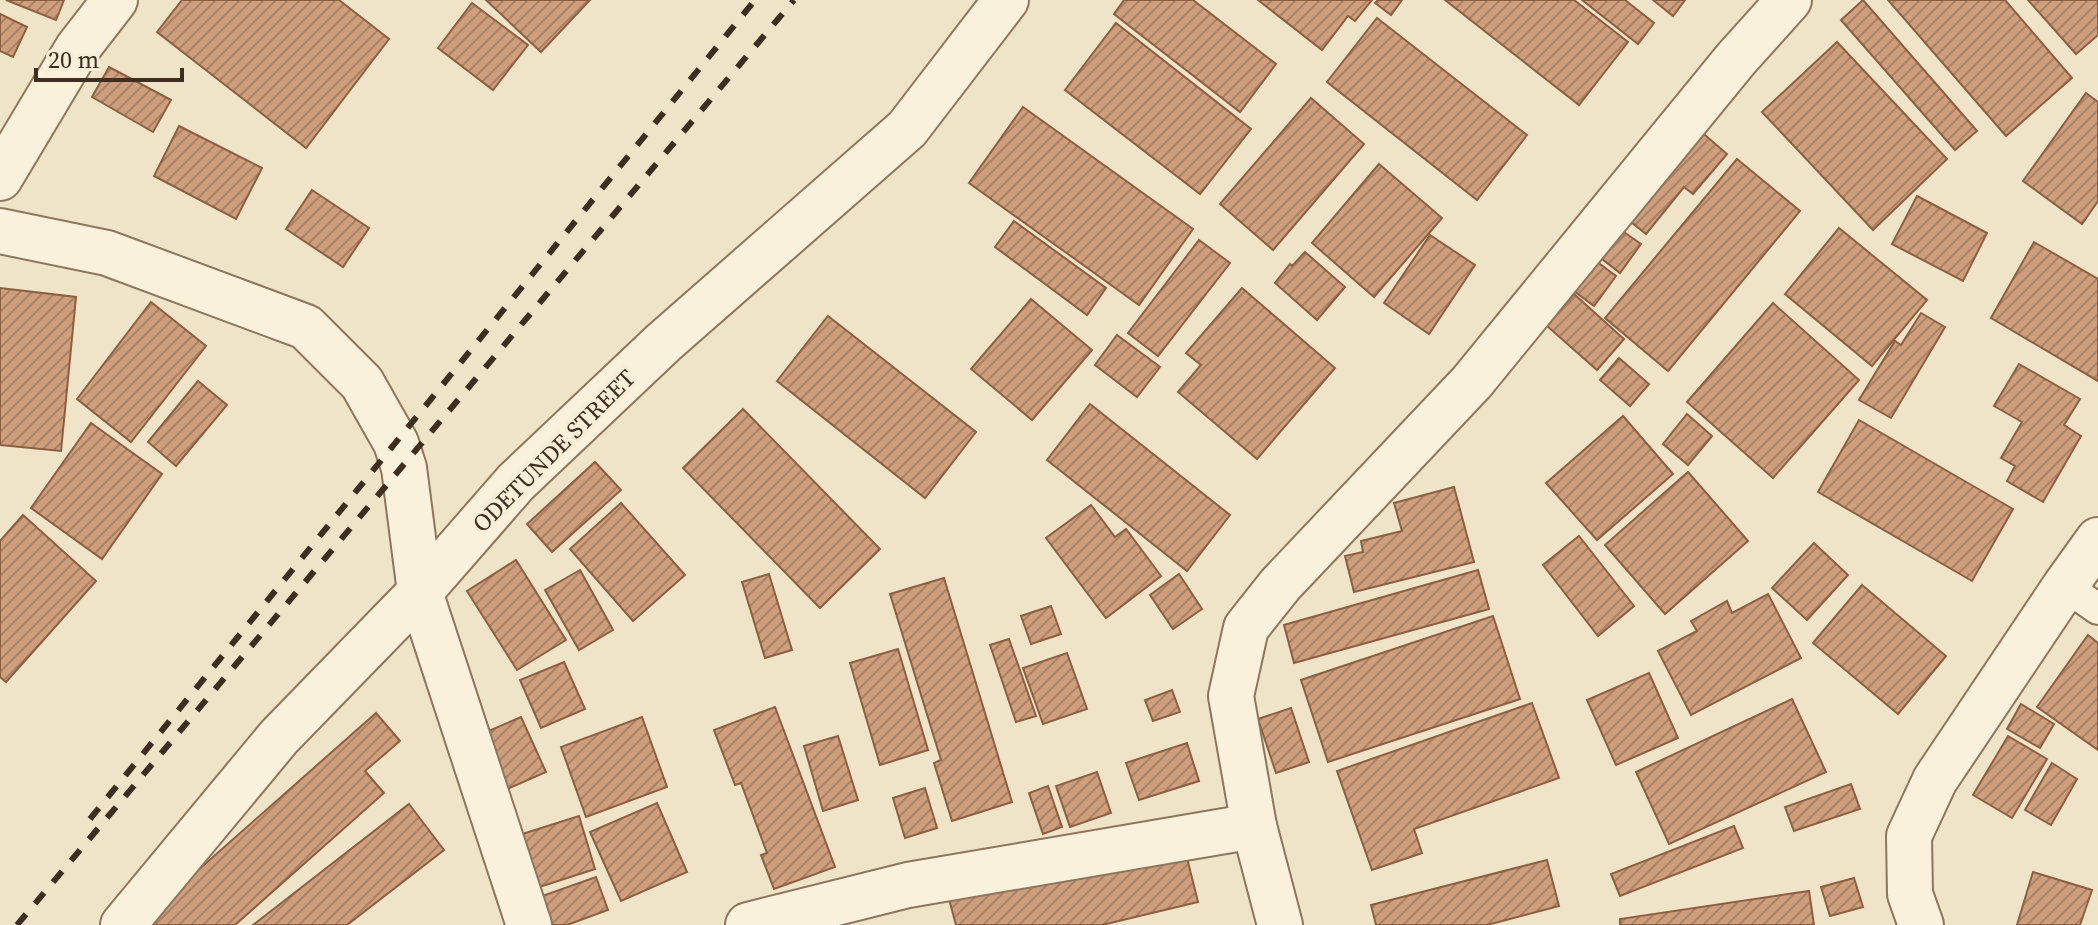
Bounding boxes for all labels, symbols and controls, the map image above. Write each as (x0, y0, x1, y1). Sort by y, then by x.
scale bar (36, 32, 182, 82)
text: 20 m (48, 43, 99, 76)
street label: ODETUNDE STREET (465, 362, 643, 539)

